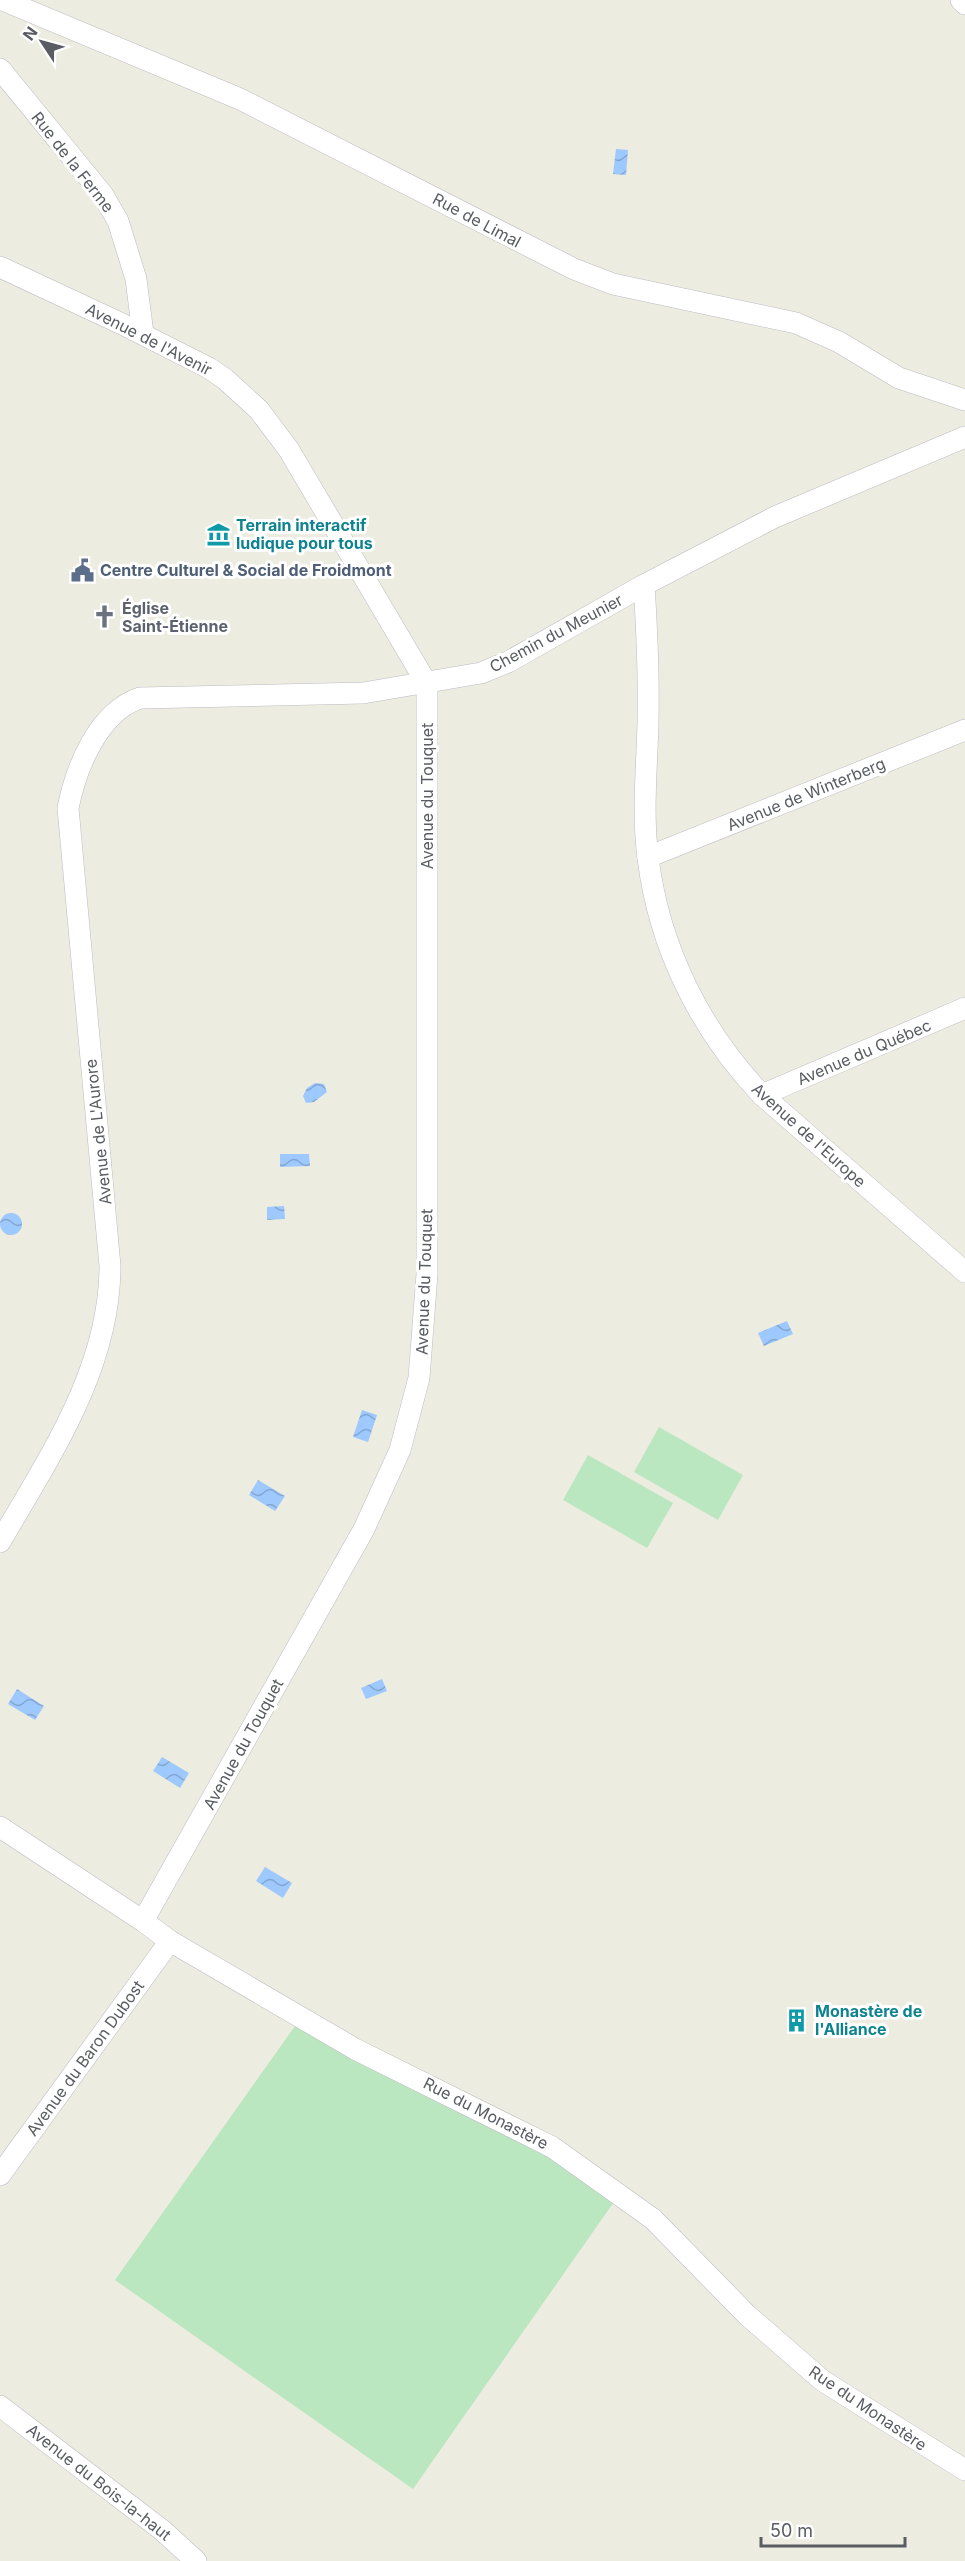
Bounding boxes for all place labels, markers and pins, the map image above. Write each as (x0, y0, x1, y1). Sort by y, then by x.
place label: Terrain interactif ludique pour tous (236, 515, 373, 553)
museum icon: Terrain interactif ludique pour tous (205, 521, 231, 547)
public building icon: Centre Culturel & Social de Froidmont (69, 557, 95, 583)
place label: Centre Culturel & Social de Froidmont (100, 560, 392, 580)
place label: Église Saint-Étienne (122, 598, 228, 636)
church icon: Église Saint-Étienne (91, 604, 117, 630)
place label: Monastère de l'Alliance (815, 2001, 922, 2039)
building icon: Monastère de l'Alliance (784, 2007, 810, 2033)

